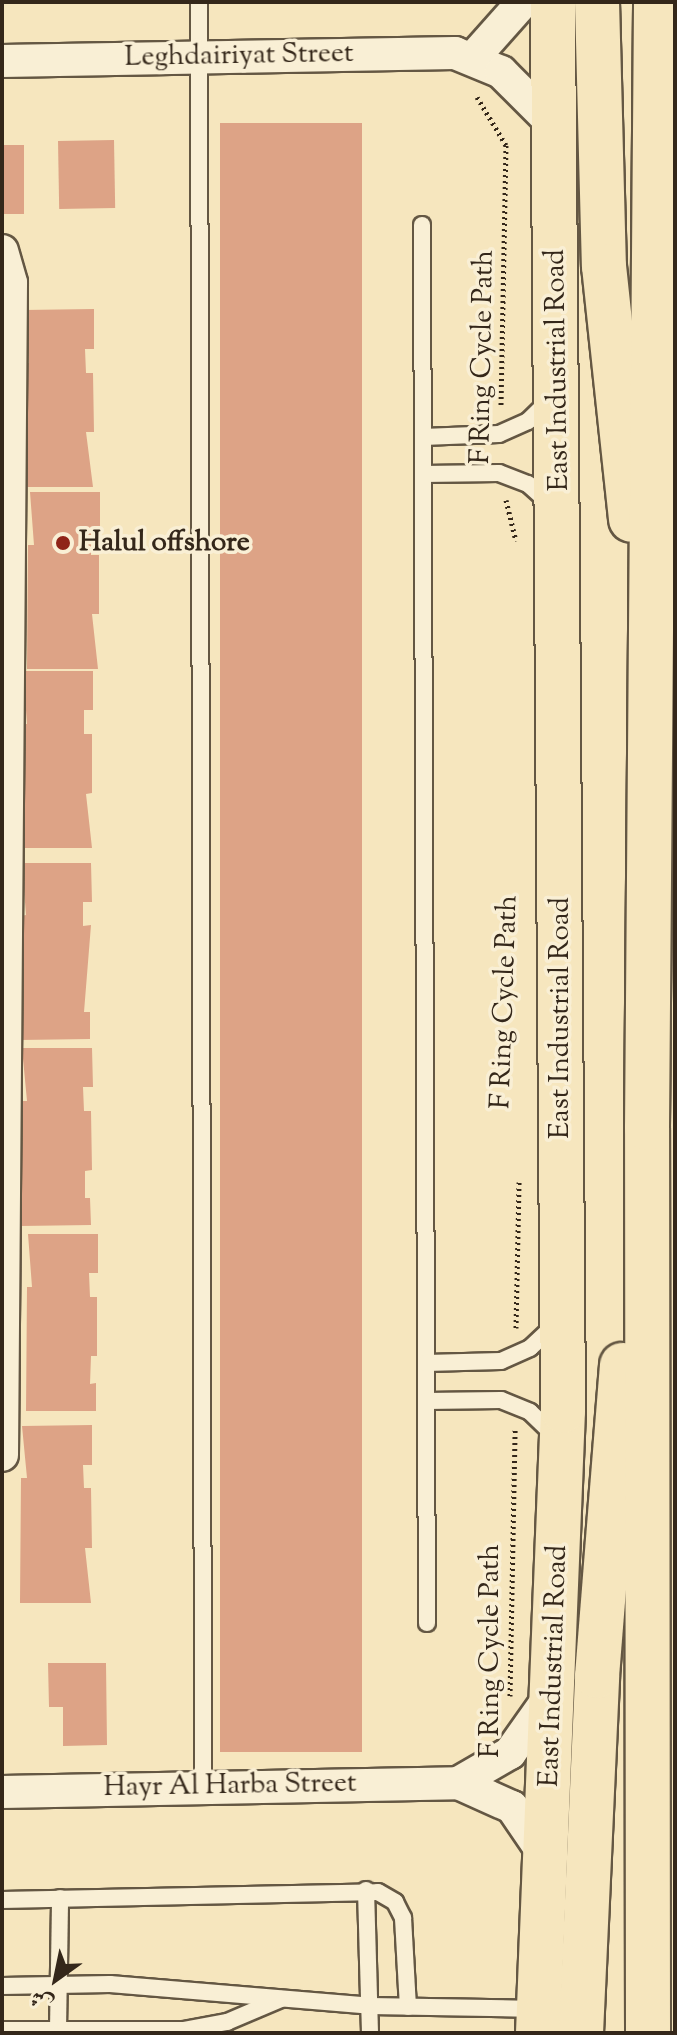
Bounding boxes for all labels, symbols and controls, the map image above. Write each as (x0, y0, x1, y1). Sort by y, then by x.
street label: Leghdairiyat Street (124, 37, 354, 75)
street label: East Industrial Road (539, 249, 577, 491)
street label: F Ring Cycle Path (464, 250, 502, 464)
place label: Halul offshore (79, 526, 250, 560)
marker: Halul offshore (54, 534, 72, 552)
street label: F Ring Cycle Path (484, 894, 526, 1110)
street label: East Industrial Road (544, 897, 578, 1139)
street label: F Ring Cycle Path (474, 1544, 508, 1758)
street label: East Industrial Road (533, 1544, 575, 1788)
street label: Hayr Al Harba Street (103, 1767, 357, 1805)
north arrow (16, 1939, 96, 2019)
text: ش (25, 1980, 61, 2018)

